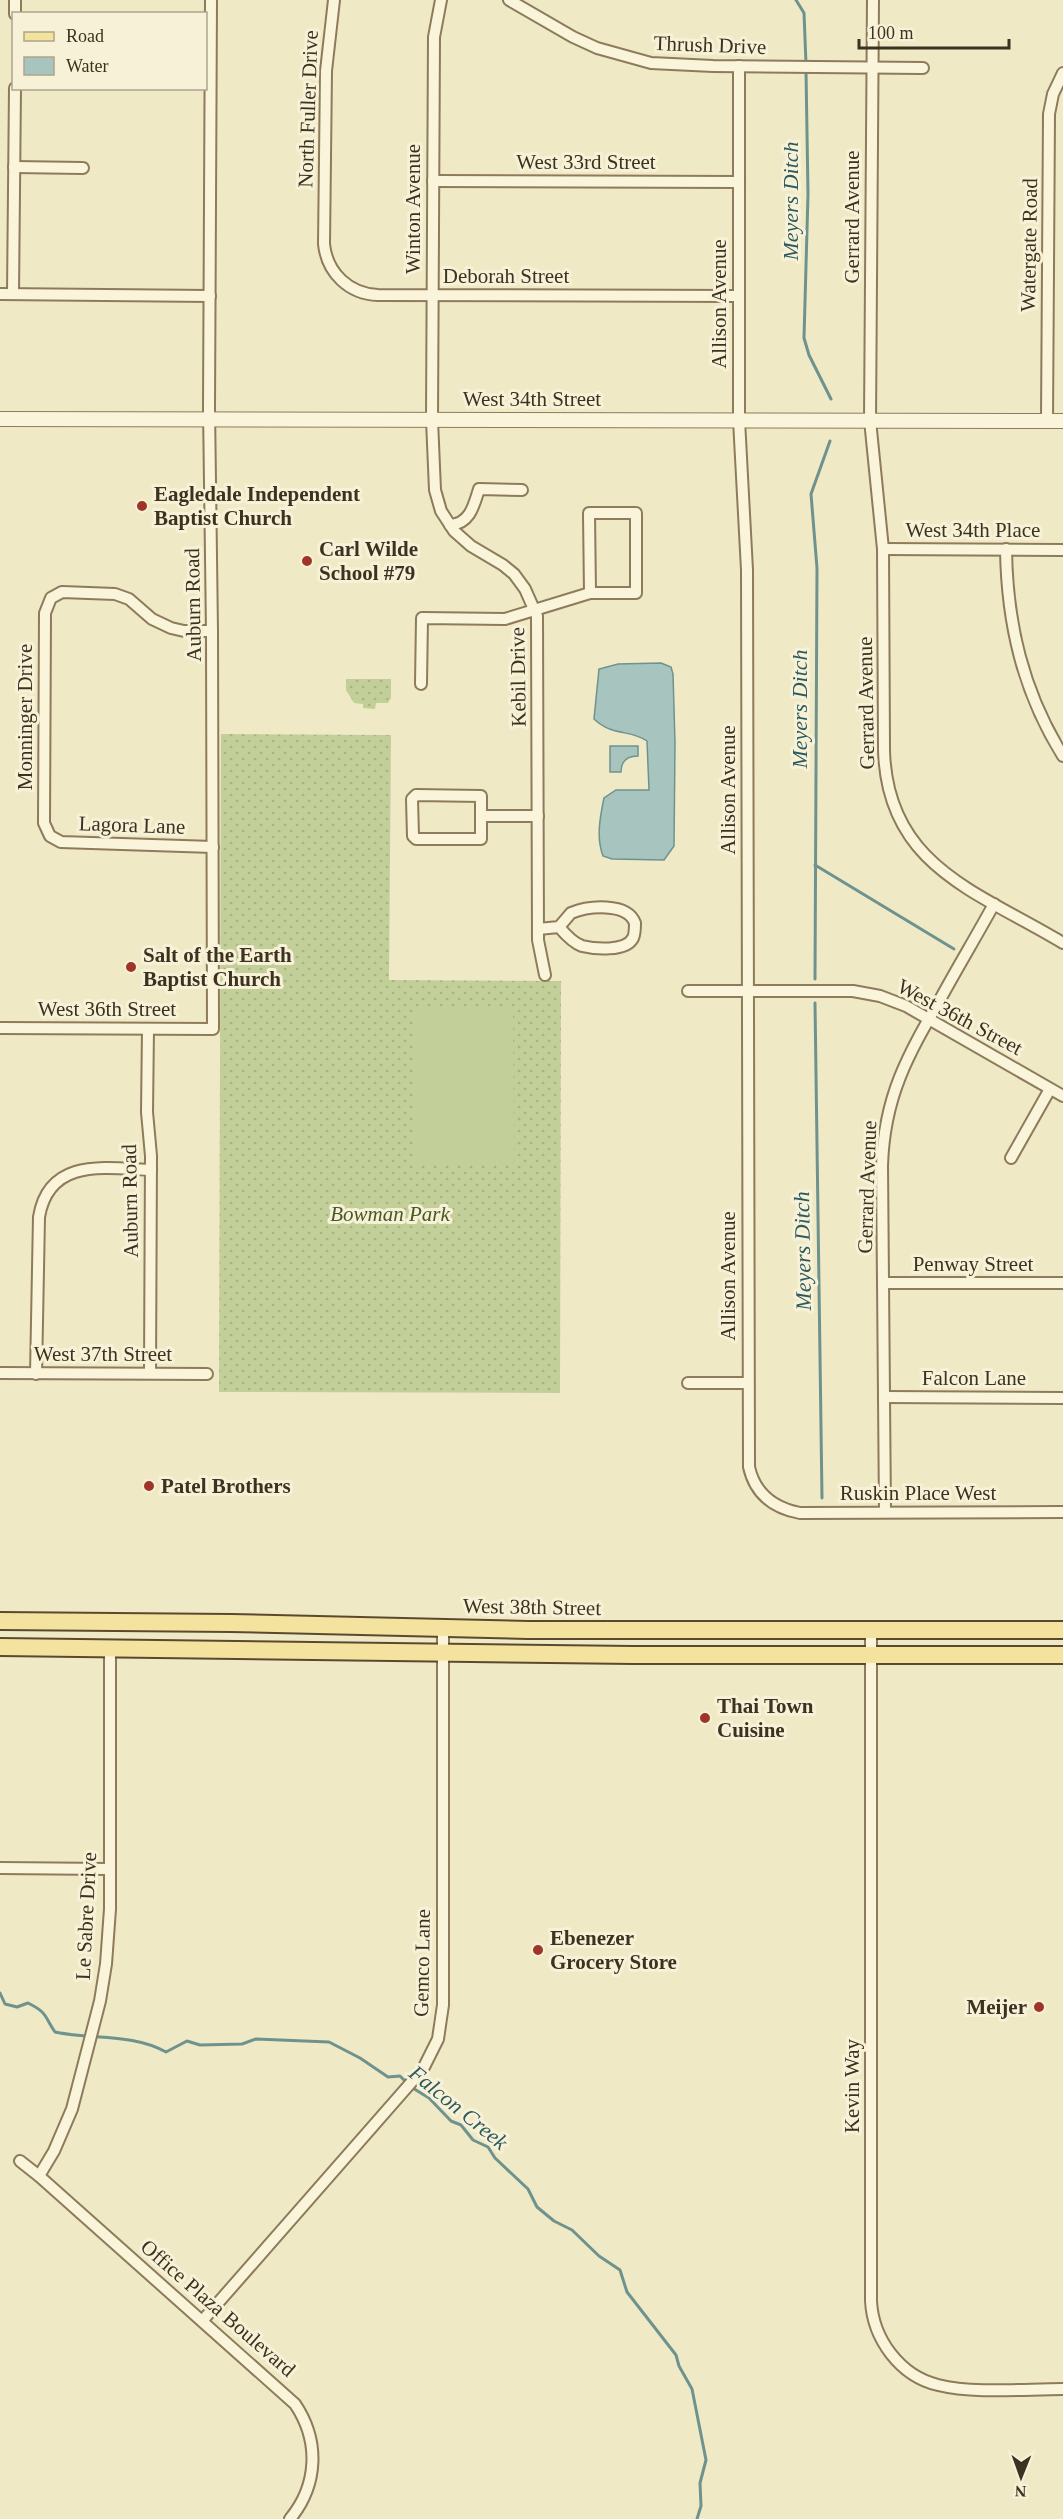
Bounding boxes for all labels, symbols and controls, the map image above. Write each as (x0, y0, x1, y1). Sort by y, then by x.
legend (12, 12, 207, 90)
scale bar (859, 12, 1009, 50)
text: 100 m (868, 23, 914, 43)
text: Road (66, 26, 104, 46)
street label: North Fuller Drive (293, 30, 323, 188)
street label: Thrush Drive (653, 31, 767, 59)
text: Water (66, 56, 109, 76)
water label: Meyers Ditch (778, 141, 803, 262)
street label: Winton Avenue (401, 144, 425, 274)
street label: West 33rd Street (516, 150, 656, 174)
street label: Gerrard Avenue (840, 150, 864, 284)
street label: Watergate Road (1016, 177, 1042, 312)
street label: Allison Avenue (707, 239, 731, 369)
street label: Deborah Street (443, 264, 569, 288)
street label: West 34th Street (463, 387, 601, 411)
place label: Eagledale Independent Baptist Church (154, 482, 360, 530)
marker: Eagledale Independent Baptist Church (135, 499, 149, 513)
street label: West 34th Place (906, 518, 1040, 542)
place label: Carl Wilde School #79 (319, 537, 418, 585)
street label: Auburn Road (180, 547, 206, 662)
marker: Carl Wilde School #79 (300, 554, 314, 568)
street label: Kebil Drive (505, 627, 531, 727)
street label: Gerrard Avenue (853, 636, 879, 770)
street label: Monninger Drive (13, 644, 37, 790)
water label: Meyers Ditch (787, 649, 812, 770)
street label: Allison Avenue (716, 725, 740, 855)
street label: Lagora Lane (78, 811, 186, 839)
place label: Salt of the Earth Baptist Church (143, 943, 292, 991)
marker: Salt of the Earth Baptist Church (124, 960, 138, 974)
street label: West 36th Street (893, 974, 1027, 1060)
street label: West 36th Street (38, 997, 176, 1021)
street label: Gerrard Avenue (853, 1120, 881, 1254)
street label: Auburn Road (117, 1143, 143, 1258)
water label: Meyers Ditch (789, 1191, 816, 1312)
park label: Bowman Park (330, 1202, 450, 1226)
street label: Allison Avenue (716, 1211, 740, 1341)
street label: Penway Street (913, 1252, 1034, 1276)
street label: West 37th Street (34, 1342, 172, 1366)
street label: Falcon Lane (922, 1366, 1026, 1390)
place label: Patel Brothers (161, 1474, 291, 1498)
marker: Patel Brothers (142, 1479, 156, 1493)
street label: Ruskin Place West (840, 1481, 996, 1505)
street label: West 38th Street (463, 1594, 602, 1620)
place label: Thai Town Cuisine (717, 1694, 814, 1742)
marker: Thai Town Cuisine (698, 1711, 712, 1725)
street label: Le Sabre Drive (71, 1851, 101, 1981)
street label: Gemco Lane (409, 1909, 435, 2017)
place label: Ebenezer Grocery Store (550, 1926, 677, 1974)
marker: Ebenezer Grocery Store (531, 1943, 545, 1957)
place label: Meijer (966, 1995, 1027, 2019)
marker: Meijer (1032, 2000, 1046, 2014)
street label: Kevin Way (840, 2038, 864, 2133)
water label: Falcon Creek (404, 2059, 514, 2155)
street label: Office Plaza Boulevard (136, 2234, 300, 2382)
north arrow (991, 2447, 1051, 2507)
text: N (1014, 2483, 1027, 2500)

